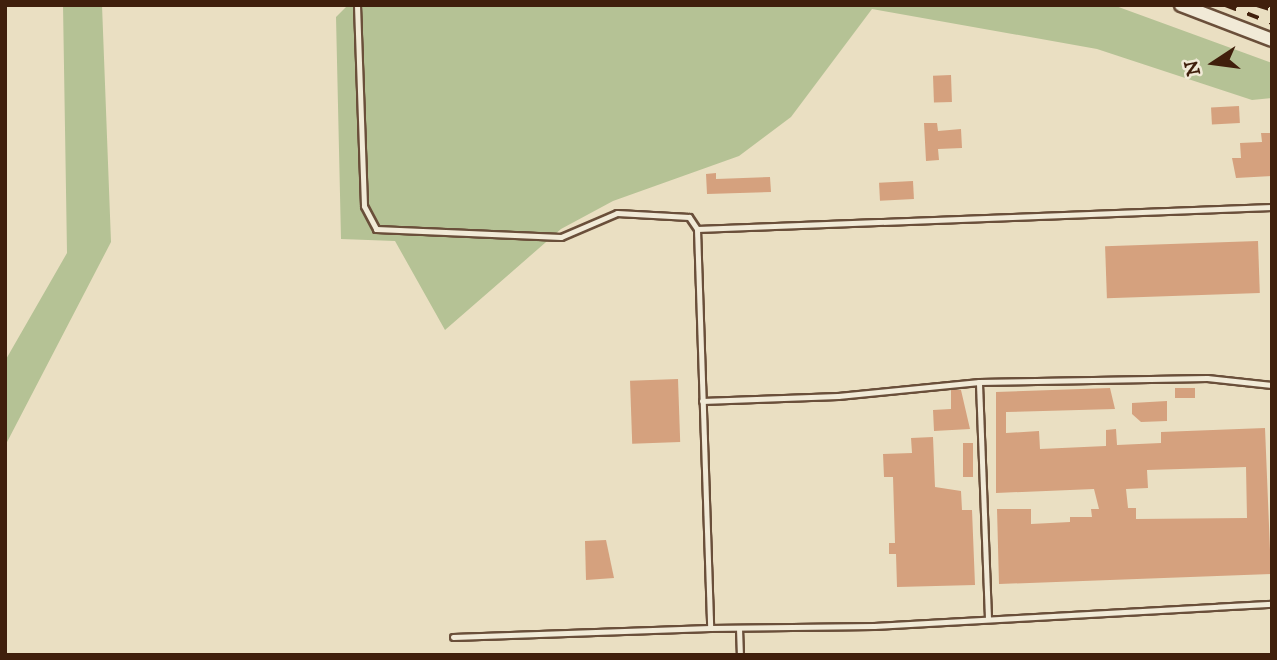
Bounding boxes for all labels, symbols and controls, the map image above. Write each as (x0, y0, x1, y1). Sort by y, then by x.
north arrow (1179, 28, 1249, 98)
text: N (1180, 58, 1206, 78)

